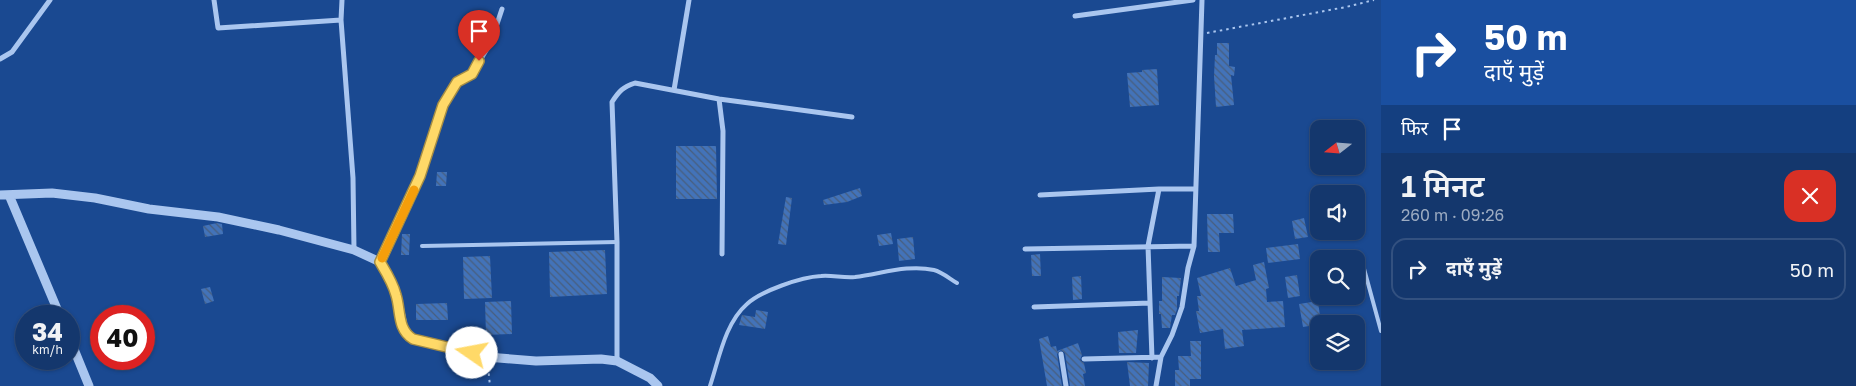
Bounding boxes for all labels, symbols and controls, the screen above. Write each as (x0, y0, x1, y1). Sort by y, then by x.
pin (458, 10, 500, 61)
text: 50 m (1484, 16, 1567, 58)
icon: arrive (465, 17, 493, 45)
icon: right (1401, 20, 1466, 85)
text: दाएँ मुड़ें (1484, 58, 1544, 85)
icon: arrive (1438, 115, 1466, 143)
text: फिर (1401, 116, 1428, 139)
north arrow (1310, 120, 1365, 175)
map controls (1310, 120, 1365, 370)
text: 1 मिनट (1401, 168, 1485, 204)
button: close (1784, 170, 1836, 222)
button: sound (1310, 185, 1365, 240)
text: 260 m · 09:26 (1401, 205, 1504, 225)
button: search (1310, 250, 1365, 305)
icon: right (1403, 255, 1431, 283)
text: दाएँ मुड़ें (1446, 256, 1502, 279)
text: 50 m (1790, 258, 1834, 281)
speed limit sign: 40 (90, 305, 155, 370)
button: layers (1310, 315, 1365, 370)
text: 34 (32, 316, 63, 347)
position arrow (445, 326, 497, 378)
text: km/h (32, 342, 63, 357)

